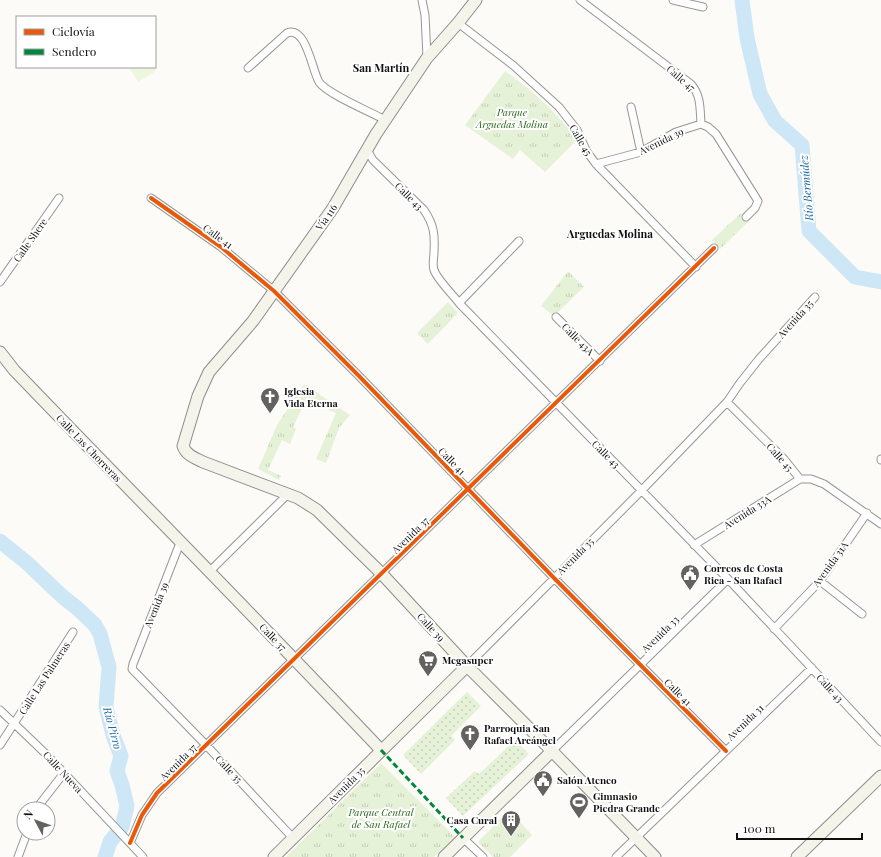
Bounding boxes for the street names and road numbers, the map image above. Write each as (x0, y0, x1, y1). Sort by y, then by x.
street label: Calle 47 (664, 62, 698, 94)
street label: Calle 45 (566, 122, 596, 158)
street label: Avenida 39 (636, 124, 686, 158)
street label: Calle 43 (392, 179, 426, 213)
street label: Vía 116 (311, 201, 340, 234)
street label: Calle Shere (10, 215, 50, 265)
street label: Calle 41 (200, 221, 236, 252)
street label: Avenida 35 (773, 297, 816, 342)
street label: Calle 43A (559, 320, 598, 359)
street label: Calle Las Chorreras (53, 411, 125, 485)
street label: Calle 43 (589, 437, 623, 471)
street label: Calle 45 (763, 440, 797, 474)
street label: Calle 41 (435, 444, 469, 478)
street label: Avenida 33A (720, 492, 774, 533)
street label: Avenida 37 (388, 514, 432, 557)
street label: Avenida 35 (553, 534, 597, 578)
street label: Avenida 31A (808, 538, 852, 590)
street label: Avenida 39 (140, 580, 171, 631)
street label: Calle 39 (414, 610, 448, 644)
street label: Avenida 33 (637, 612, 682, 656)
street label: Calle 37 (256, 620, 290, 654)
street label: Calle Las Palmeras (15, 639, 73, 717)
street label: Calle 43 (813, 671, 847, 706)
street label: Calle 41 (661, 675, 695, 709)
street label: Avenida 31 (723, 701, 767, 744)
street label: Avenida 37 (156, 741, 199, 784)
street label: Calle Nueva (40, 748, 86, 796)
street label: Calle 35 (212, 752, 246, 786)
street label: Avenida 35 (324, 763, 368, 807)

